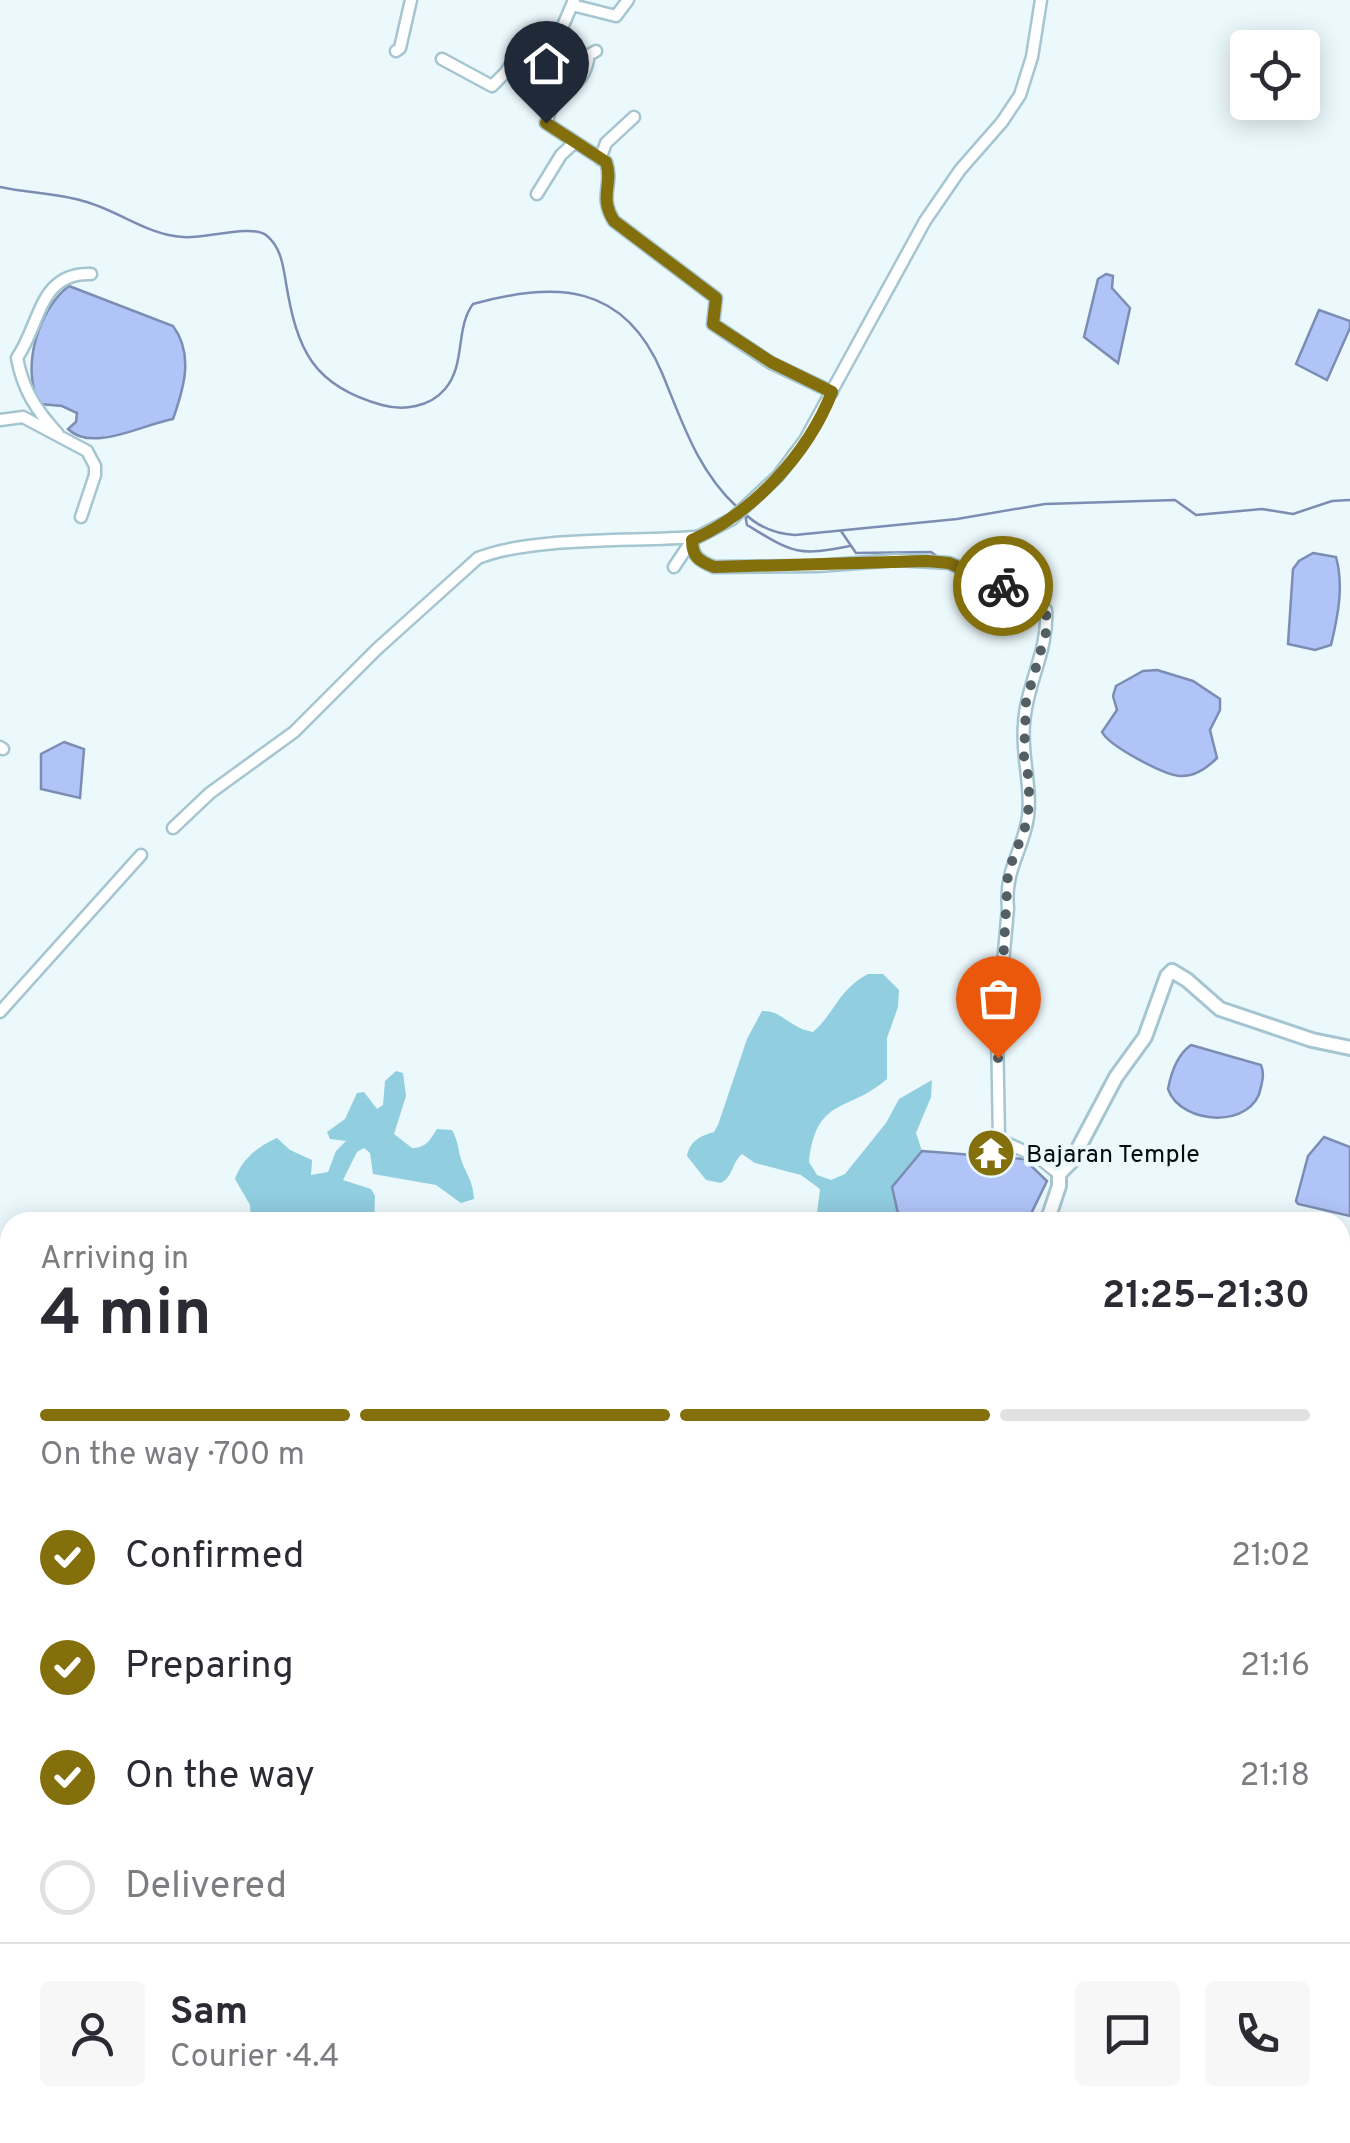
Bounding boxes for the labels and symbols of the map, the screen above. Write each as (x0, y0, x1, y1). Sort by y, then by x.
pin (504, 21, 589, 124)
courier (953, 536, 1053, 636)
pin (956, 956, 1041, 1059)
temple icon: Bajaran Temple (965, 1127, 1017, 1179)
place label: Bajaran Temple (1026, 1140, 1200, 1172)

